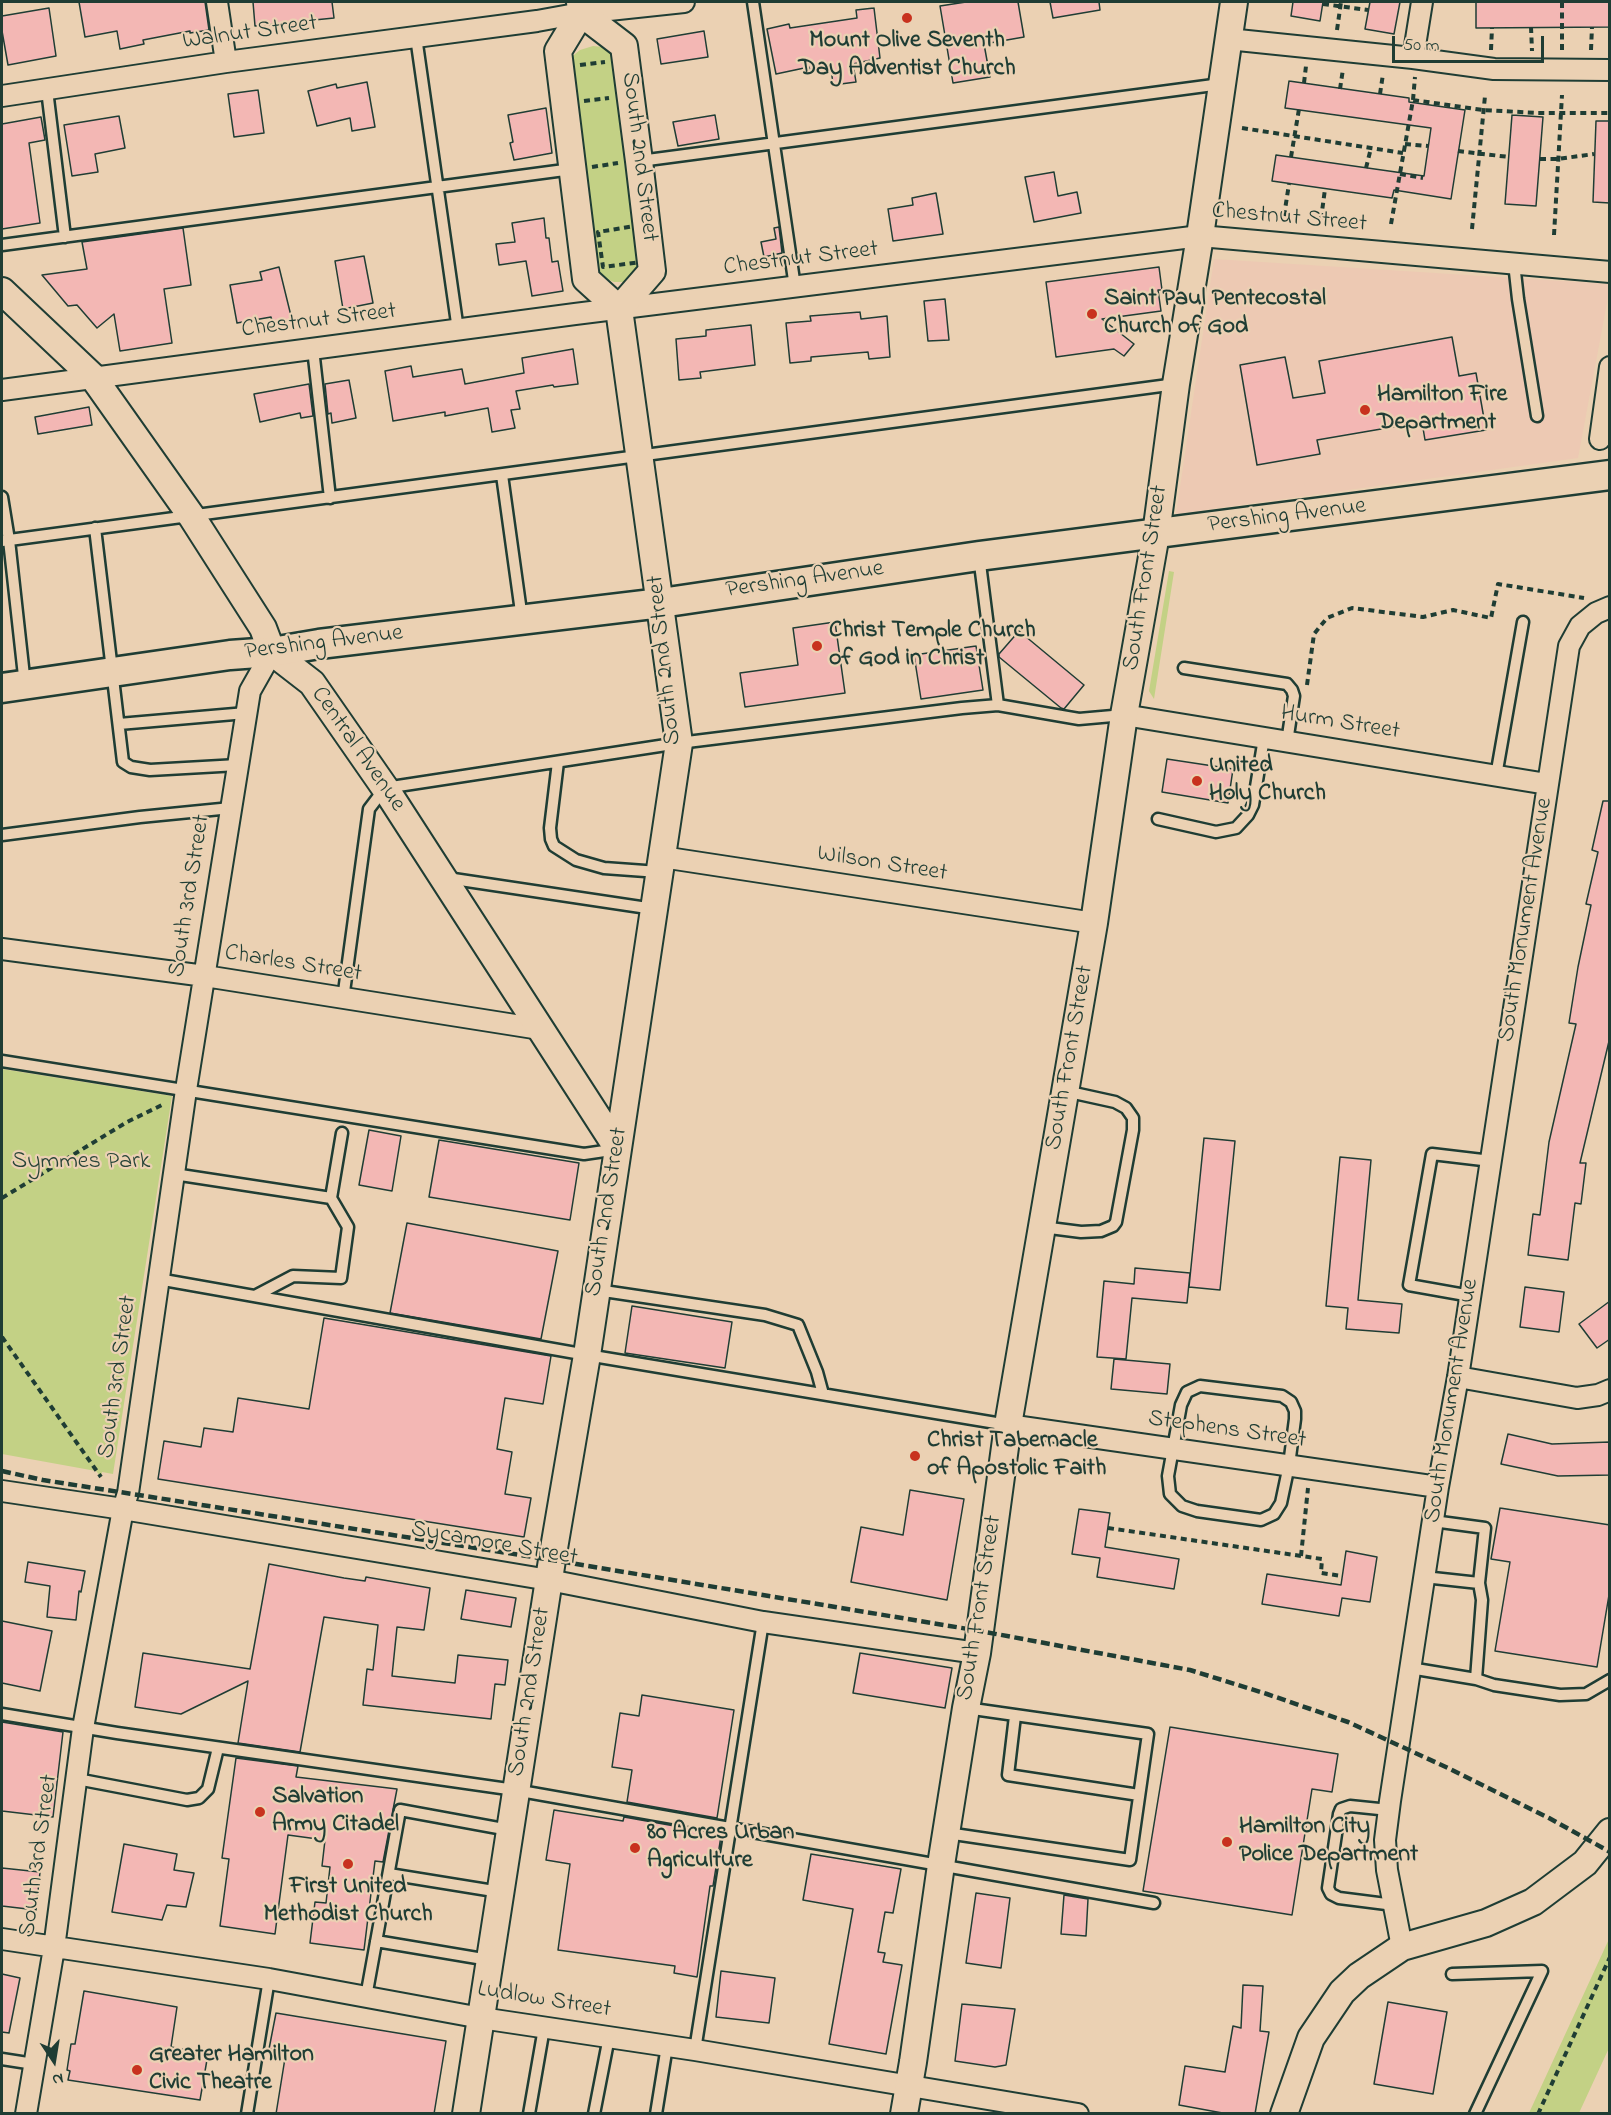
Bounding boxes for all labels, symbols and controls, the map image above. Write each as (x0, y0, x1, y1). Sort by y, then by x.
street label: Walnut Street (181, 10, 319, 58)
marker: Mount Olive Seventh Day Adventist Church (900, 11, 914, 25)
scale bar (1395, 24, 1546, 62)
place label: Mount Olive Seventh Day Adventist Church (798, 28, 1016, 84)
text: 50 m (1403, 33, 1440, 59)
street label: South 2nd Street (613, 71, 663, 243)
street label: Chestnut Street (1210, 198, 1368, 240)
street label: Chestnut Street (722, 236, 880, 284)
place label: Saint Paul Pentecostal Church of God (1104, 286, 1326, 342)
street label: Chestnut Street (240, 298, 398, 346)
marker: Saint Paul Pentecostal Church of God (1085, 307, 1099, 321)
place label: Hamilton Fire Department (1377, 382, 1507, 438)
marker: Hamilton Fire Department (1358, 403, 1372, 417)
street label: South Front Street (1118, 483, 1176, 673)
street label: Pershing Avenue (1206, 493, 1368, 541)
street label: Pershing Avenue (724, 556, 886, 606)
street label: South 2nd Street (643, 574, 689, 746)
place label: Christ Temple Church of God in Christ (829, 618, 1036, 674)
street label: Pershing Avenue (243, 620, 405, 668)
marker: Christ Temple Church of God in Christ (810, 639, 824, 653)
street label: Central Avenue (303, 682, 411, 818)
street label: Hurm Street (1278, 700, 1402, 748)
place label: United Holy Church (1209, 753, 1326, 809)
marker: United Holy Church (1190, 774, 1204, 788)
street label: South Monument Avenue (1493, 796, 1561, 1044)
street label: South 3rd Street (164, 813, 218, 979)
street label: Wilson Street (815, 841, 949, 889)
street label: Charles Street (222, 940, 364, 990)
street label: South Front Street (1041, 963, 1101, 1153)
street label: South 2nd Street (580, 1125, 636, 1299)
park label: Symmes Park (12, 1149, 150, 1177)
street label: South Monument Avenue (1419, 1277, 1487, 1525)
street label: South 3rd Street (93, 1294, 145, 1460)
street label: Stephens Street (1146, 1406, 1308, 1456)
place label: Christ Tabernacle of Apostolic Faith (927, 1428, 1106, 1484)
marker: Christ Tabernacle of Apostolic Faith (908, 1449, 922, 1463)
street label: South Front Street (952, 1513, 1010, 1703)
street label: Sycamore Street (408, 1516, 580, 1574)
street label: South 2nd Street (503, 1605, 559, 1779)
street label: South 3rd Street (14, 1773, 66, 1939)
place label: Salvation Army Citadel (272, 1784, 399, 1840)
marker: Salvation Army Citadel (253, 1805, 267, 1819)
place label: Hamilton City Police Department (1239, 1814, 1418, 1870)
place label: 80 Acres Urban Agriculture (647, 1820, 794, 1876)
marker: Hamilton City Police Department (1220, 1835, 1234, 1849)
marker: 80 Acres Urban Agriculture (628, 1841, 642, 1855)
marker: First United Methodist Church (341, 1857, 355, 1871)
place label: First United Methodist Church (263, 1874, 433, 1930)
street label: Ludlow Street (475, 1976, 613, 2026)
north arrow (24, 2031, 84, 2091)
place label: Greater Hamilton Civic Theatre (149, 2042, 314, 2098)
marker: Greater Hamilton Civic Theatre (130, 2063, 144, 2077)
text: N (50, 2066, 66, 2091)

